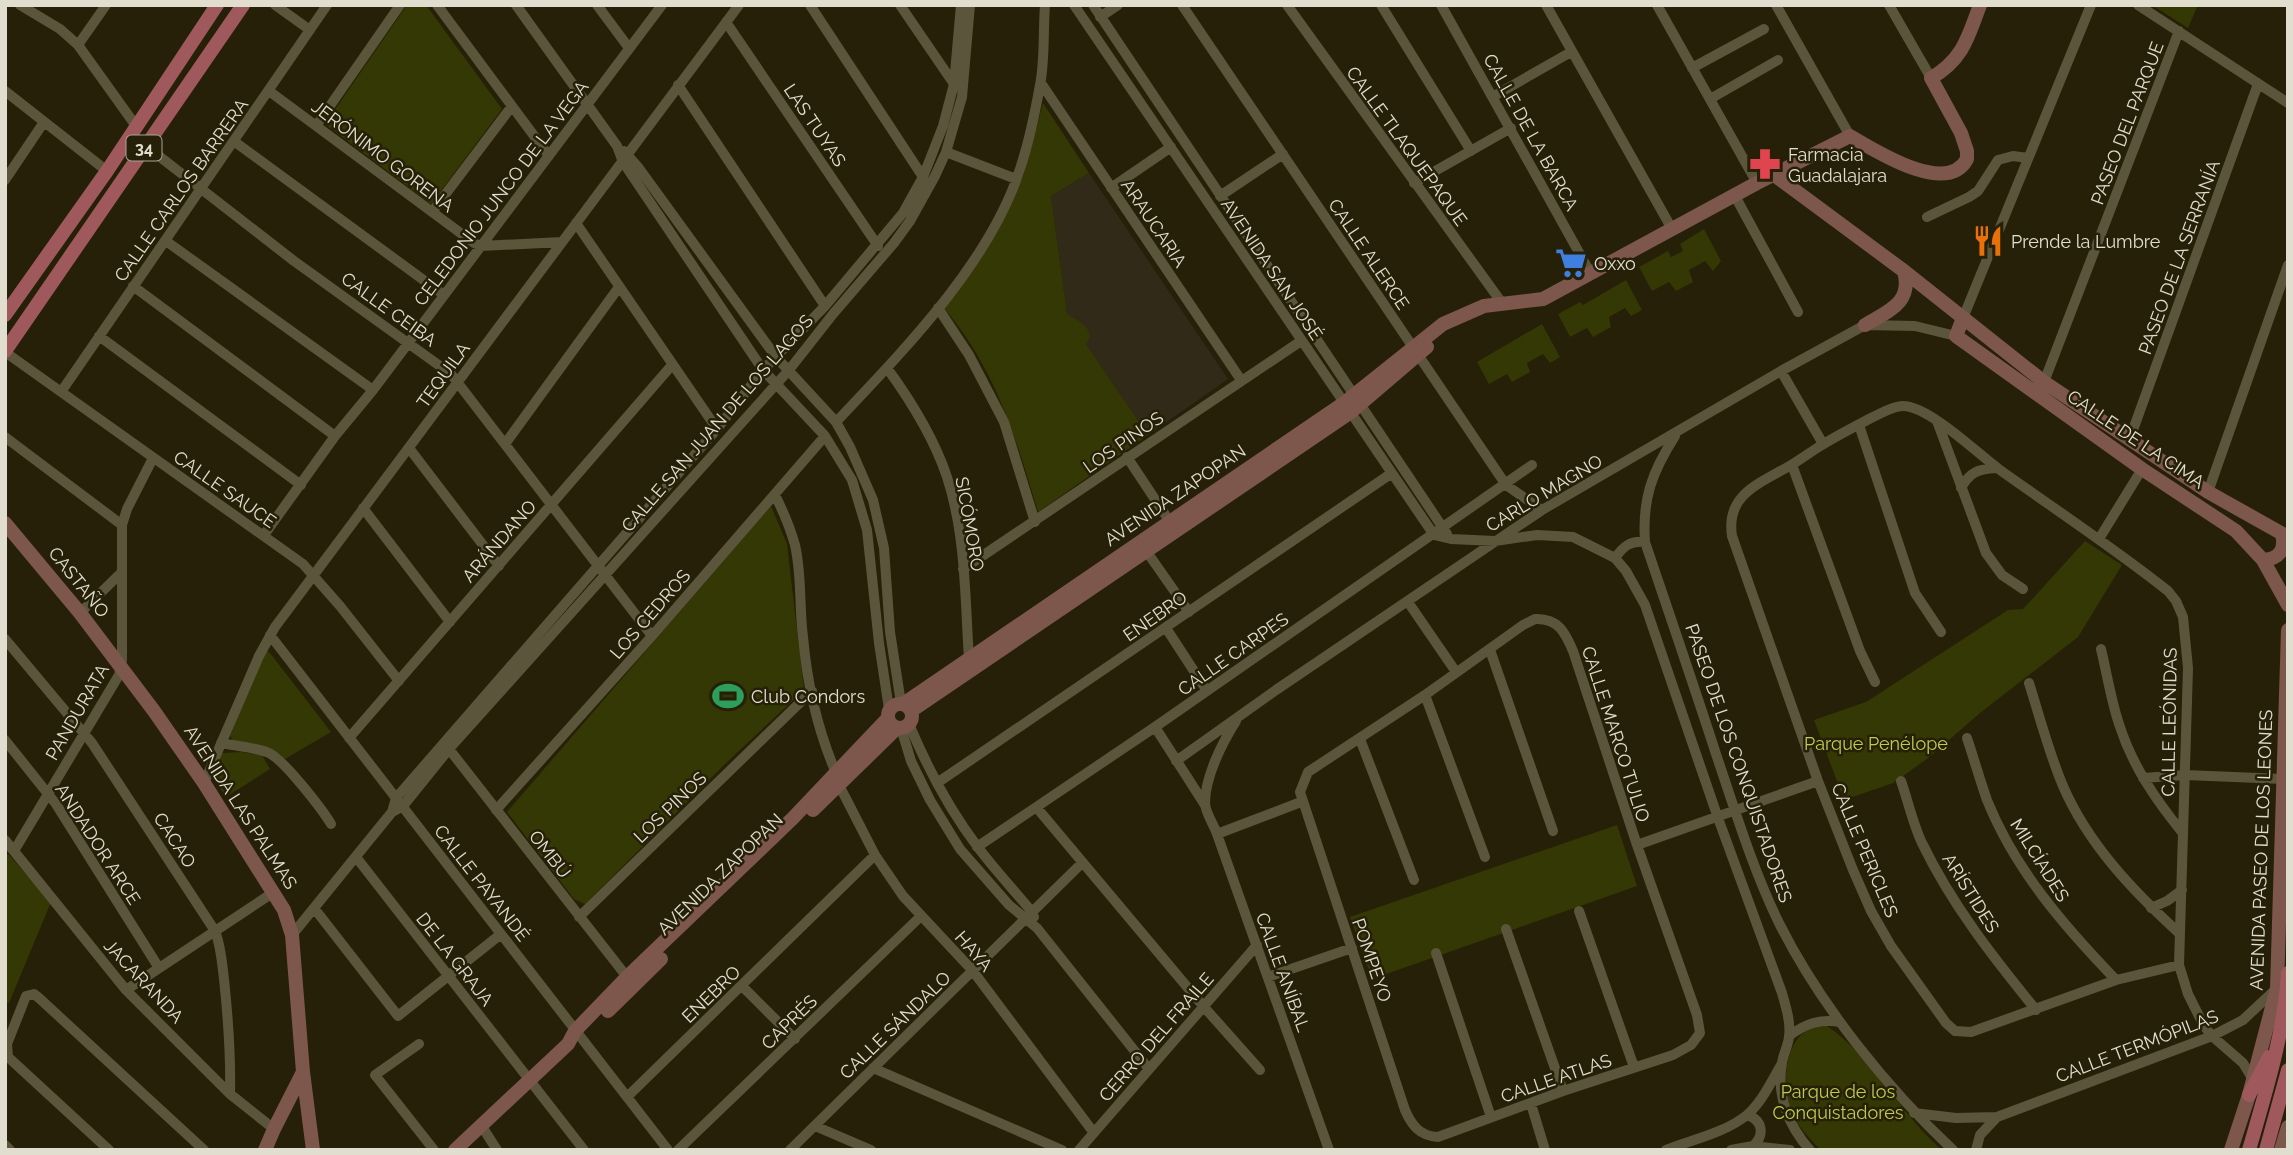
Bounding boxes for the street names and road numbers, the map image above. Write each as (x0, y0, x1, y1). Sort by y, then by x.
street label: PASEO DEL PARQUE (2086, 39, 2168, 207)
street label: CALLE DE LA BARCA (1479, 50, 1583, 214)
street label: CALLE TLAQUEPAQUE (1342, 62, 1472, 230)
street label: CELEDONIO JUNCO DE LA VEGA (410, 76, 592, 310)
street label: LAS TUYAS (780, 80, 850, 170)
street label: CALLE CARLOS BARRERA (110, 95, 252, 285)
street label: JERÓNIMO GORENA (308, 95, 459, 216)
road number: 34 (127, 136, 162, 160)
street label: PASEO DE LA SERRANÍA (2133, 157, 2224, 357)
street label: ARAUCARIA (1117, 175, 1191, 271)
street label: AVENIDA SAN JOSÉ (1217, 194, 1328, 344)
street label: CALLE ALERCE (1324, 195, 1414, 313)
street label: CALLE CEIBA (337, 267, 441, 351)
street label: CALLE SAN JUAN DE LOS LAGOS (617, 310, 817, 536)
street label: TEQUILA (412, 338, 474, 412)
street label: CALLE DE LA CIMA (2063, 385, 2209, 493)
street label: LOS PINOS (1079, 407, 1167, 477)
street label: AVENIDA ZAPOPAN (1100, 440, 1250, 550)
street label: CALLE SAUCE (170, 446, 280, 532)
street label: CARLO MAGNO (1482, 450, 1606, 536)
street label: SICÓMORO (951, 475, 990, 573)
street label: ARÁNDANO (457, 495, 540, 586)
street label: CASTAÑO (44, 543, 114, 621)
street label: LOS CEDROS (606, 565, 695, 663)
street label: ENEBRO (1119, 586, 1191, 646)
street label: CALLE CARPES (1174, 608, 1292, 700)
street label: PASEO DE LOS CONQUISTADORES (1681, 621, 1797, 905)
street label: CALLE MARCO TULIO (1578, 644, 1654, 824)
street label: CALLE LEÓNIDAS (2156, 647, 2181, 797)
street label: PANDURATA (41, 660, 113, 764)
street label: AVENIDA PASEO DE LOS LEONES (2246, 709, 2276, 991)
street label: AVENIDA LAS PALMAS (180, 721, 302, 893)
street label: LOS PINOS (629, 767, 711, 847)
street label: ANDADOR ARCE (51, 780, 145, 908)
street label: CALLE PERICLES (1827, 780, 1903, 920)
street label: CACAO (150, 809, 200, 871)
street label: AVENIDA ZAPOPAN (653, 809, 787, 939)
street label: MILCÍADES (2006, 814, 2075, 905)
street label: CALLE PAYANDÉ (430, 820, 535, 945)
street label: OMBÚ (525, 825, 576, 882)
street label: ARÍSTIDES (1938, 849, 2004, 937)
street label: DE LA GRAJA (412, 908, 498, 1010)
street label: CALLE ANÍBAL (1252, 909, 1315, 1035)
street label: POMPEYO (1348, 915, 1396, 1005)
street label: HAYA (951, 927, 997, 975)
street label: JACARANDA (100, 935, 188, 1027)
street label: ENEBRO (677, 961, 745, 1027)
street label: CALLE SÁNDALO (835, 966, 955, 1083)
street label: CERRO DEL FRAILE (1094, 968, 1218, 1106)
street label: CAPRÉS (756, 990, 821, 1054)
street label: CALLE TERMÓPILAS (2052, 1004, 2221, 1087)
street label: CALLE ATLAS (1498, 1049, 1614, 1107)

